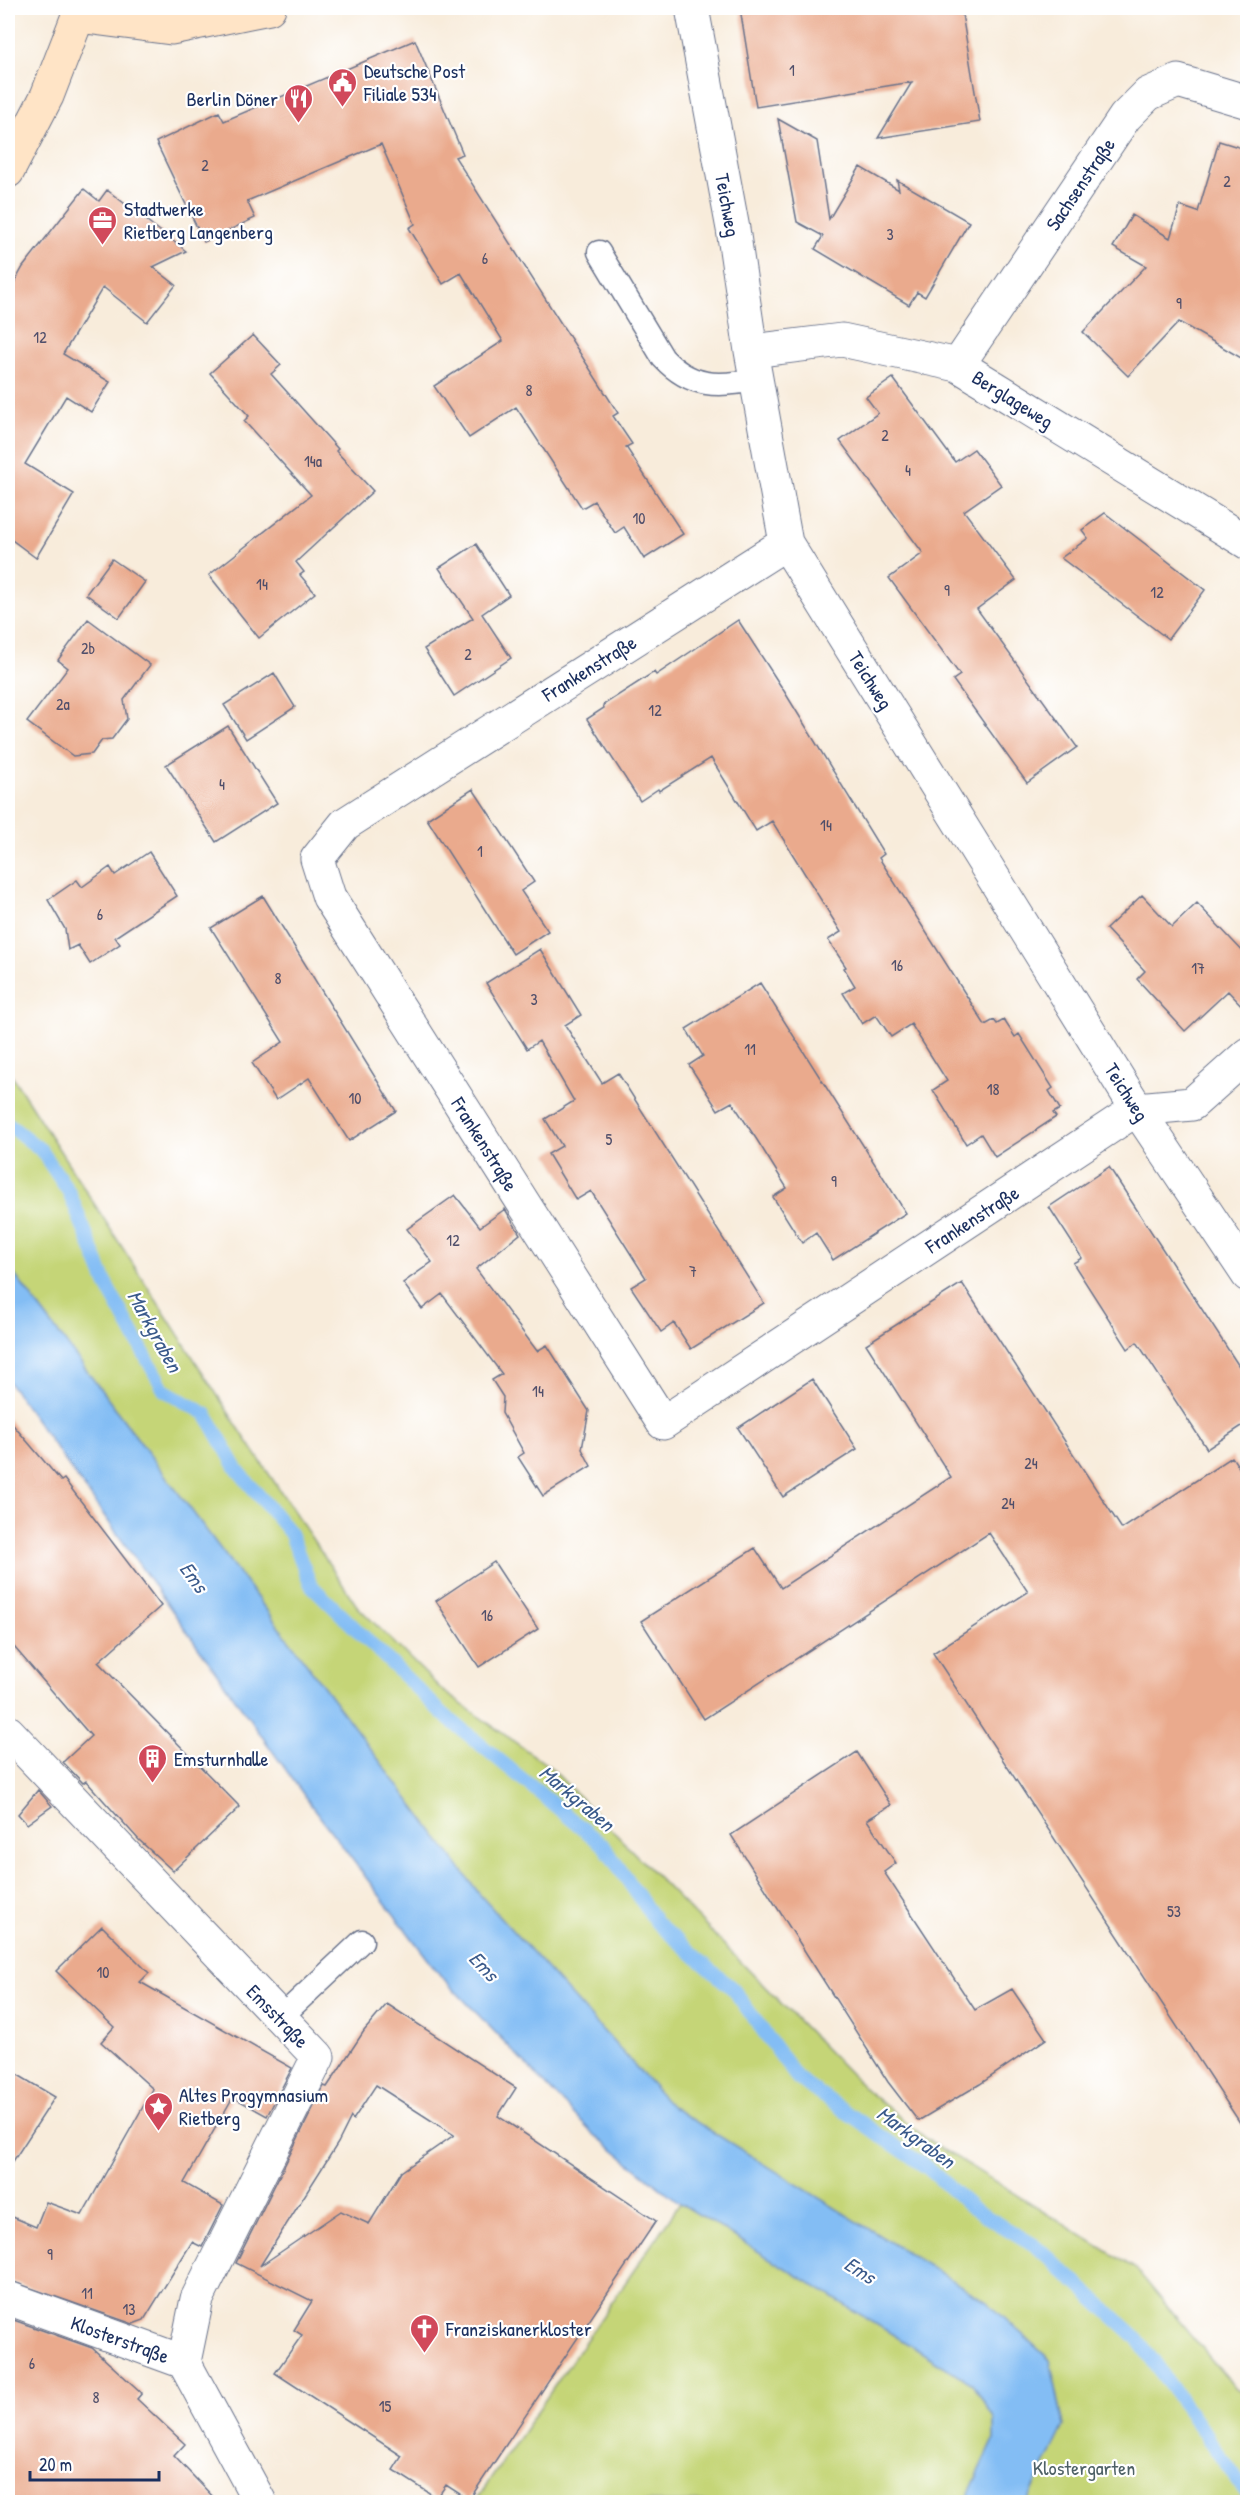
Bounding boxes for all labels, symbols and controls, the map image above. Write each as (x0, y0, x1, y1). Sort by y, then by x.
place label: Deutsche Post Filiale 534 (363, 57, 466, 107)
house number: 1 (789, 59, 795, 81)
public building icon: Deutsche Post Filiale 534 (327, 66, 359, 108)
restaurant icon: Berlin Döner (283, 82, 315, 124)
place label: Berlin Döner (187, 85, 278, 112)
street label: Sachsenstraße (1039, 132, 1121, 236)
house number: 2 (201, 154, 209, 176)
house number: 2 (1223, 170, 1231, 192)
street label: Teichweg (709, 171, 747, 239)
place label: Stadtwerke Rietberg Langenberg (124, 195, 273, 245)
office icon: Stadtwerke Rietberg Langenberg (87, 204, 119, 246)
house number: 3 (886, 223, 894, 245)
house number: 6 (482, 247, 488, 269)
house number: 9 (1176, 292, 1182, 314)
house number: 12 (33, 326, 47, 348)
street label: Berglageweg (967, 363, 1059, 435)
house number: 8 (526, 379, 533, 401)
house number: 2 (881, 424, 889, 446)
house number: 14a (304, 450, 322, 472)
house number: 4 (905, 459, 911, 481)
house number: 10 (633, 507, 645, 529)
house number: 14 (256, 573, 268, 595)
house number: 9 (944, 579, 950, 601)
house number: 12 (1150, 581, 1164, 603)
street label: Frankenstraße (536, 628, 641, 708)
house number: 2b (81, 637, 95, 659)
house number: 2 (464, 643, 472, 665)
street label: Teichweg (843, 646, 899, 714)
house number: 2a (56, 693, 70, 715)
house number: 12 (648, 699, 662, 721)
house number: 4 (219, 773, 225, 795)
house number: 14 (820, 814, 832, 836)
house number: 1 (477, 840, 483, 862)
house number: 6 (97, 903, 103, 925)
house number: 16 (891, 954, 903, 976)
house number: 17 (1191, 957, 1205, 979)
house number: 8 (275, 967, 282, 989)
house number: 3 (530, 988, 538, 1010)
house number: 11 (744, 1038, 756, 1060)
street label: Teichweg (1099, 1058, 1155, 1126)
house number: 18 (987, 1078, 999, 1100)
house number: 10 (349, 1087, 361, 1109)
street label: Frankenstraße (445, 1091, 525, 1196)
house number: 5 (606, 1128, 613, 1150)
house number: 9 (831, 1170, 837, 1192)
street label: Frankenstraße (919, 1179, 1024, 1260)
house number: 12 (446, 1229, 460, 1251)
house number: 7 (689, 1260, 697, 1282)
water label: Markgraben (121, 1285, 190, 1379)
house number: 14 (532, 1380, 544, 1402)
house number: 24 (1024, 1452, 1038, 1474)
house number: 24 (1001, 1492, 1015, 1514)
water label: Ems (173, 1556, 216, 1600)
house number: 16 (481, 1604, 493, 1626)
building icon: Emsturnhalle (137, 1742, 169, 1784)
place label: Emsturnhalle (174, 1745, 269, 1772)
water label: Markgraben (533, 1758, 622, 1839)
house number: 53 (1167, 1900, 1181, 1922)
water label: Ems (463, 1945, 507, 1989)
house number: 10 (97, 1961, 109, 1983)
street label: Emsstraße (241, 1978, 315, 2054)
place label: Altes Progymnasium Rietberg (179, 2081, 328, 2131)
place icon: Altes Progymnasium Rietberg (142, 2090, 174, 2132)
water label: Markgraben (871, 2099, 962, 2176)
house number: 9 (47, 2243, 53, 2265)
water label: Ems (839, 2249, 883, 2292)
house number: 11 (81, 2282, 93, 2304)
house number: 13 (123, 2298, 135, 2320)
street label: Klosterstraße (67, 2309, 173, 2369)
church icon: Franziskanerkloster (409, 2312, 441, 2354)
place label: Franziskanerkloster (445, 2315, 592, 2342)
house number: 6 (29, 2352, 35, 2374)
house number: 8 (93, 2386, 100, 2408)
house number: 15 (379, 2395, 392, 2417)
scale bar (30, 2444, 159, 2482)
text: 20 m (39, 2452, 72, 2477)
park label: Klostergarten (1033, 2454, 1135, 2481)

